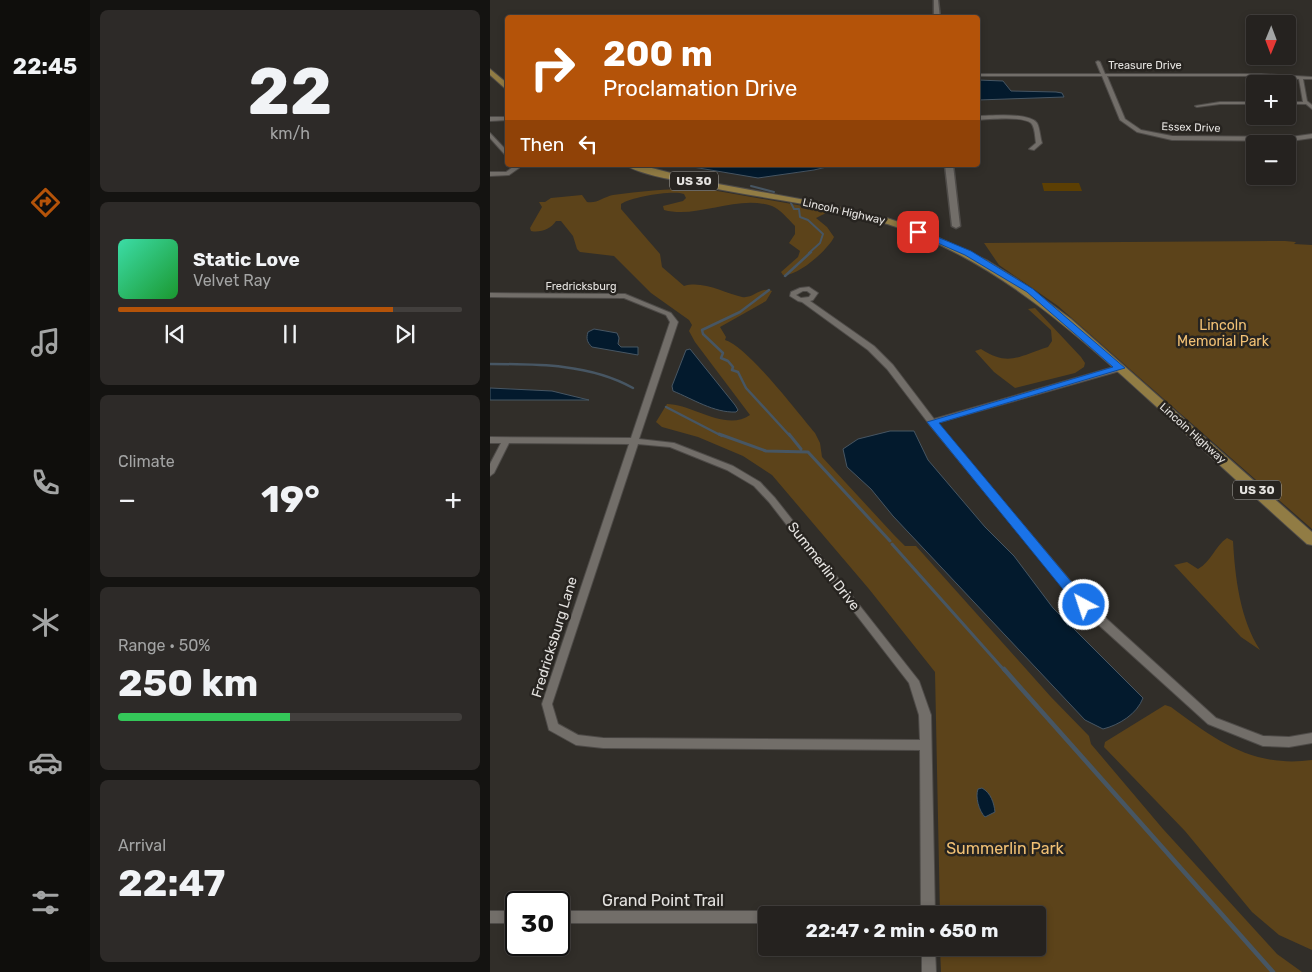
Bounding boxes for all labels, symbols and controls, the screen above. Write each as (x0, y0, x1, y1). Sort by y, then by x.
north arrow (1246, 15, 1296, 65)
map controls (1246, 15, 1296, 185)
text: 200 m (603, 33, 713, 75)
icon: right (520, 35, 585, 100)
text: 22:45 (13, 53, 77, 80)
text: 22 (248, 53, 332, 130)
street label: Treasure Drive (1108, 59, 1182, 72)
text: Proclamation Drive (603, 75, 797, 102)
button: + (1246, 75, 1296, 125)
street label: Essex Drive (1161, 120, 1221, 135)
text: km/h (270, 124, 310, 143)
icon: left (574, 130, 602, 158)
text: Then (520, 133, 564, 156)
button: − (1246, 135, 1296, 185)
road number: US 30 (670, 172, 718, 190)
icon: directions (28, 185, 63, 220)
street label: Lincoln Highway (801, 196, 886, 227)
pin (897, 211, 939, 253)
icon: arrive (904, 218, 932, 246)
text: Static Love (193, 248, 300, 271)
text: Velvet Ray (193, 271, 271, 290)
street label: Fredricksburg (546, 280, 616, 293)
park label: Lincoln Memorial Park (1177, 317, 1270, 350)
icon: previous (161, 320, 189, 348)
icon: pause (276, 320, 304, 348)
icon: next (391, 320, 419, 348)
icon: music (28, 325, 63, 360)
street label: Lincoln Highway (1157, 400, 1228, 466)
text: Climate (118, 452, 175, 471)
icon: phone (28, 465, 63, 500)
text: 19° (261, 476, 320, 522)
road number: US 30 (1233, 480, 1281, 500)
text: − (118, 483, 136, 516)
text: + (445, 483, 462, 516)
street label: Summerlin Drive (784, 519, 864, 614)
street label: Fredricksburg Lane (528, 574, 581, 700)
position arrow (1057, 578, 1109, 630)
icon: climate (28, 605, 63, 640)
text: Range · 50% (118, 636, 210, 655)
text: 250 km (118, 660, 258, 706)
icon: car (28, 745, 63, 780)
text: Arrival (118, 836, 166, 855)
park label: Summerlin Park (946, 839, 1065, 858)
text: 22:47 (118, 860, 225, 906)
icon: filters (28, 885, 63, 920)
speed limit sign: 30 (505, 891, 570, 956)
street label: Grand Point Trail (602, 891, 724, 910)
text: 22:47 · 2 min · 650 m (806, 919, 998, 942)

